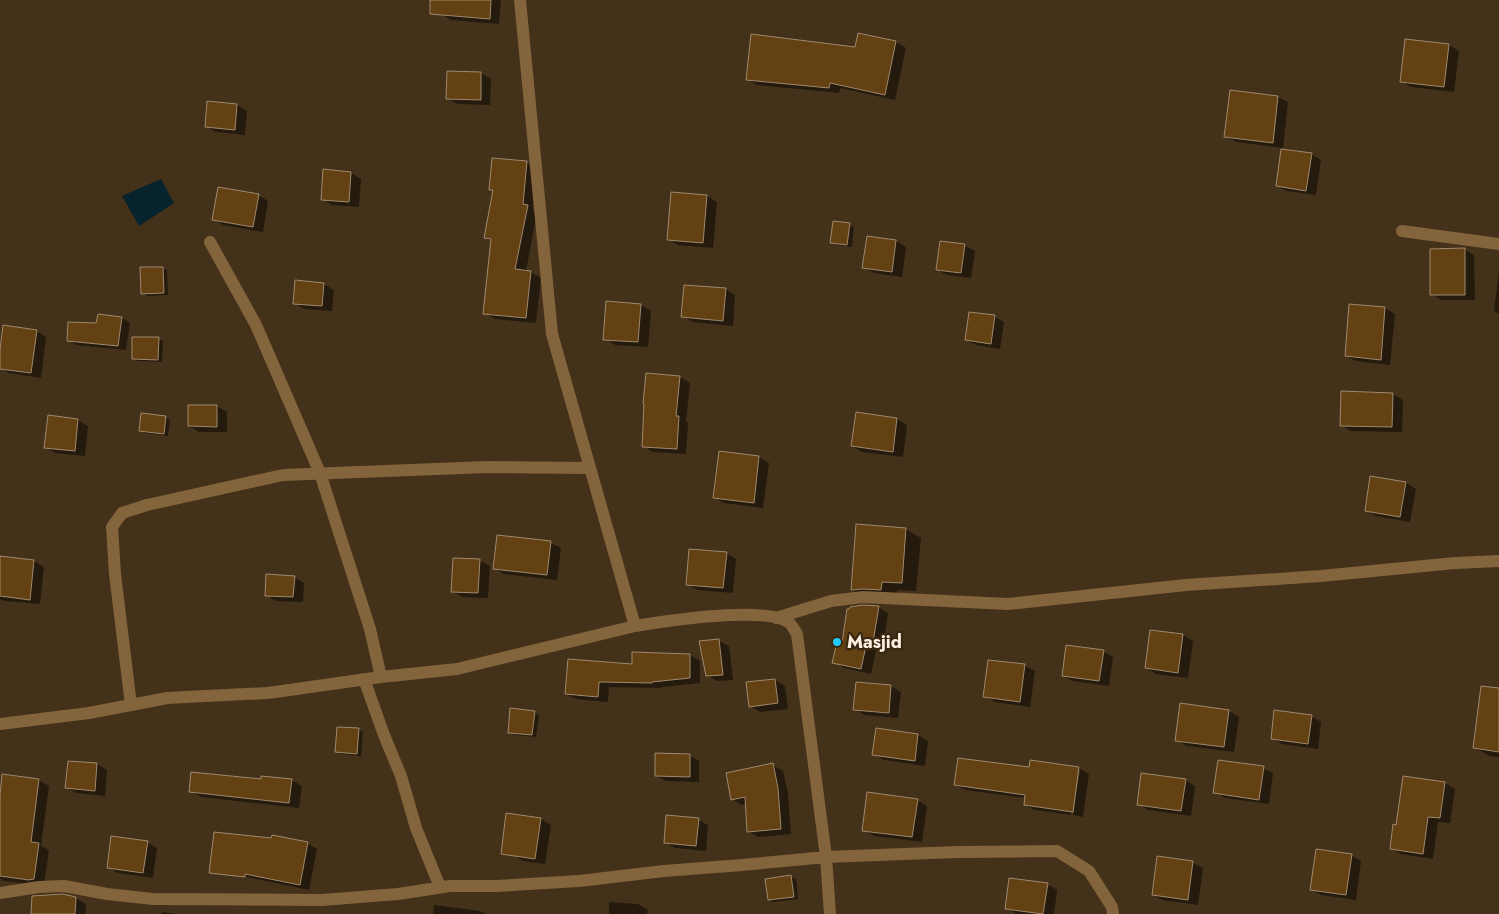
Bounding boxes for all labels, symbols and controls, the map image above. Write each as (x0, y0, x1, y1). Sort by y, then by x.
place label: Masjid (847, 629, 902, 655)
marker: Masjid (831, 636, 843, 648)

